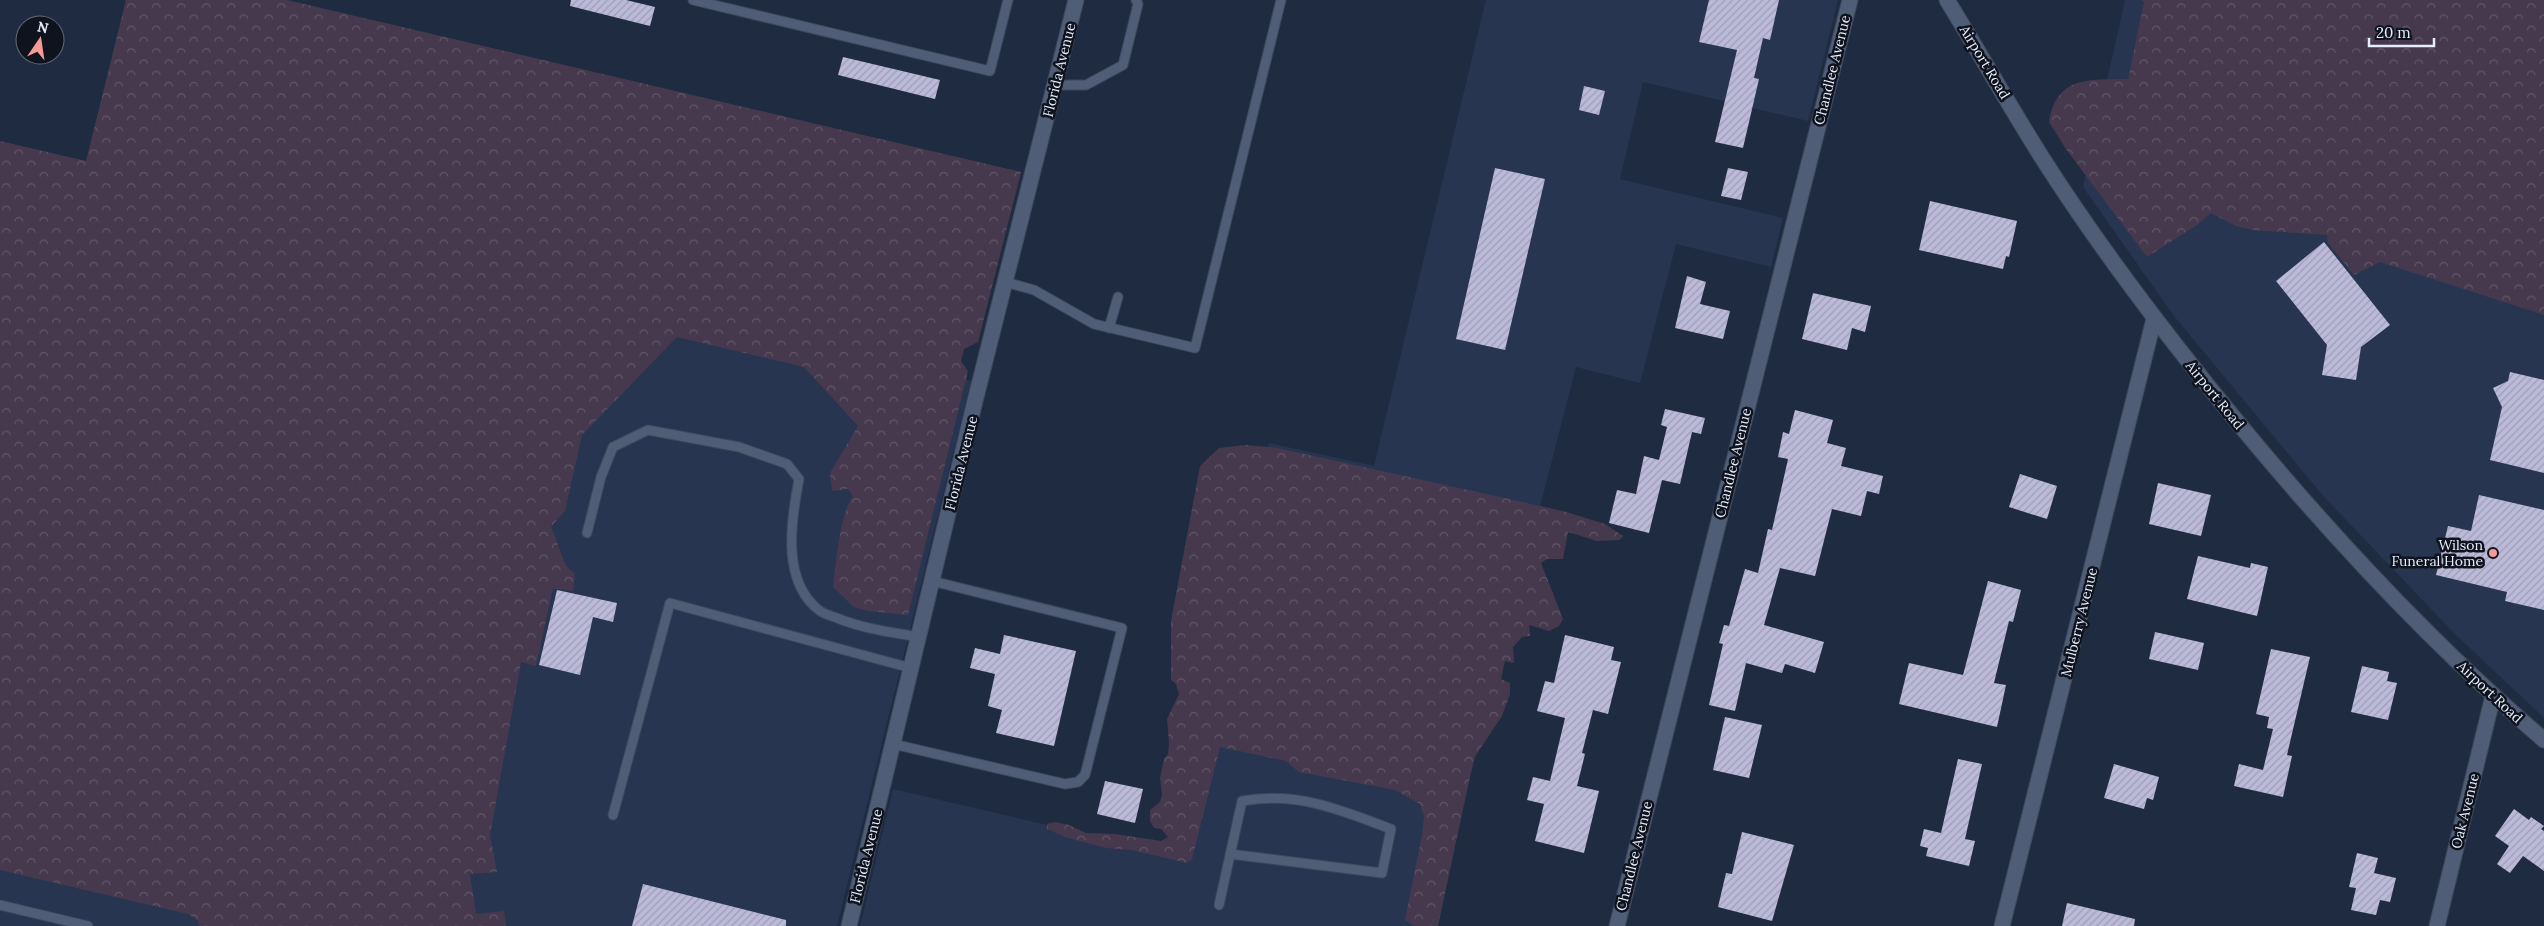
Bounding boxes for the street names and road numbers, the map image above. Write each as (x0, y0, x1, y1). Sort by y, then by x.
street label: Chandlee Avenue (1810, 13, 1854, 127)
street label: Florida Avenue (1039, 21, 1079, 119)
street label: Airport Road (1955, 21, 2014, 102)
street label: Airport Road (2181, 356, 2248, 433)
street label: Chandlee Avenue (1711, 406, 1755, 520)
street label: Florida Avenue (941, 414, 981, 512)
street label: Mulberry Avenue (2057, 565, 2101, 678)
street label: Airport Road (2453, 656, 2527, 727)
street label: Oak Avenue (2447, 771, 2483, 851)
street label: Chandlee Avenue (1612, 799, 1656, 913)
street label: Florida Avenue (846, 807, 886, 905)

